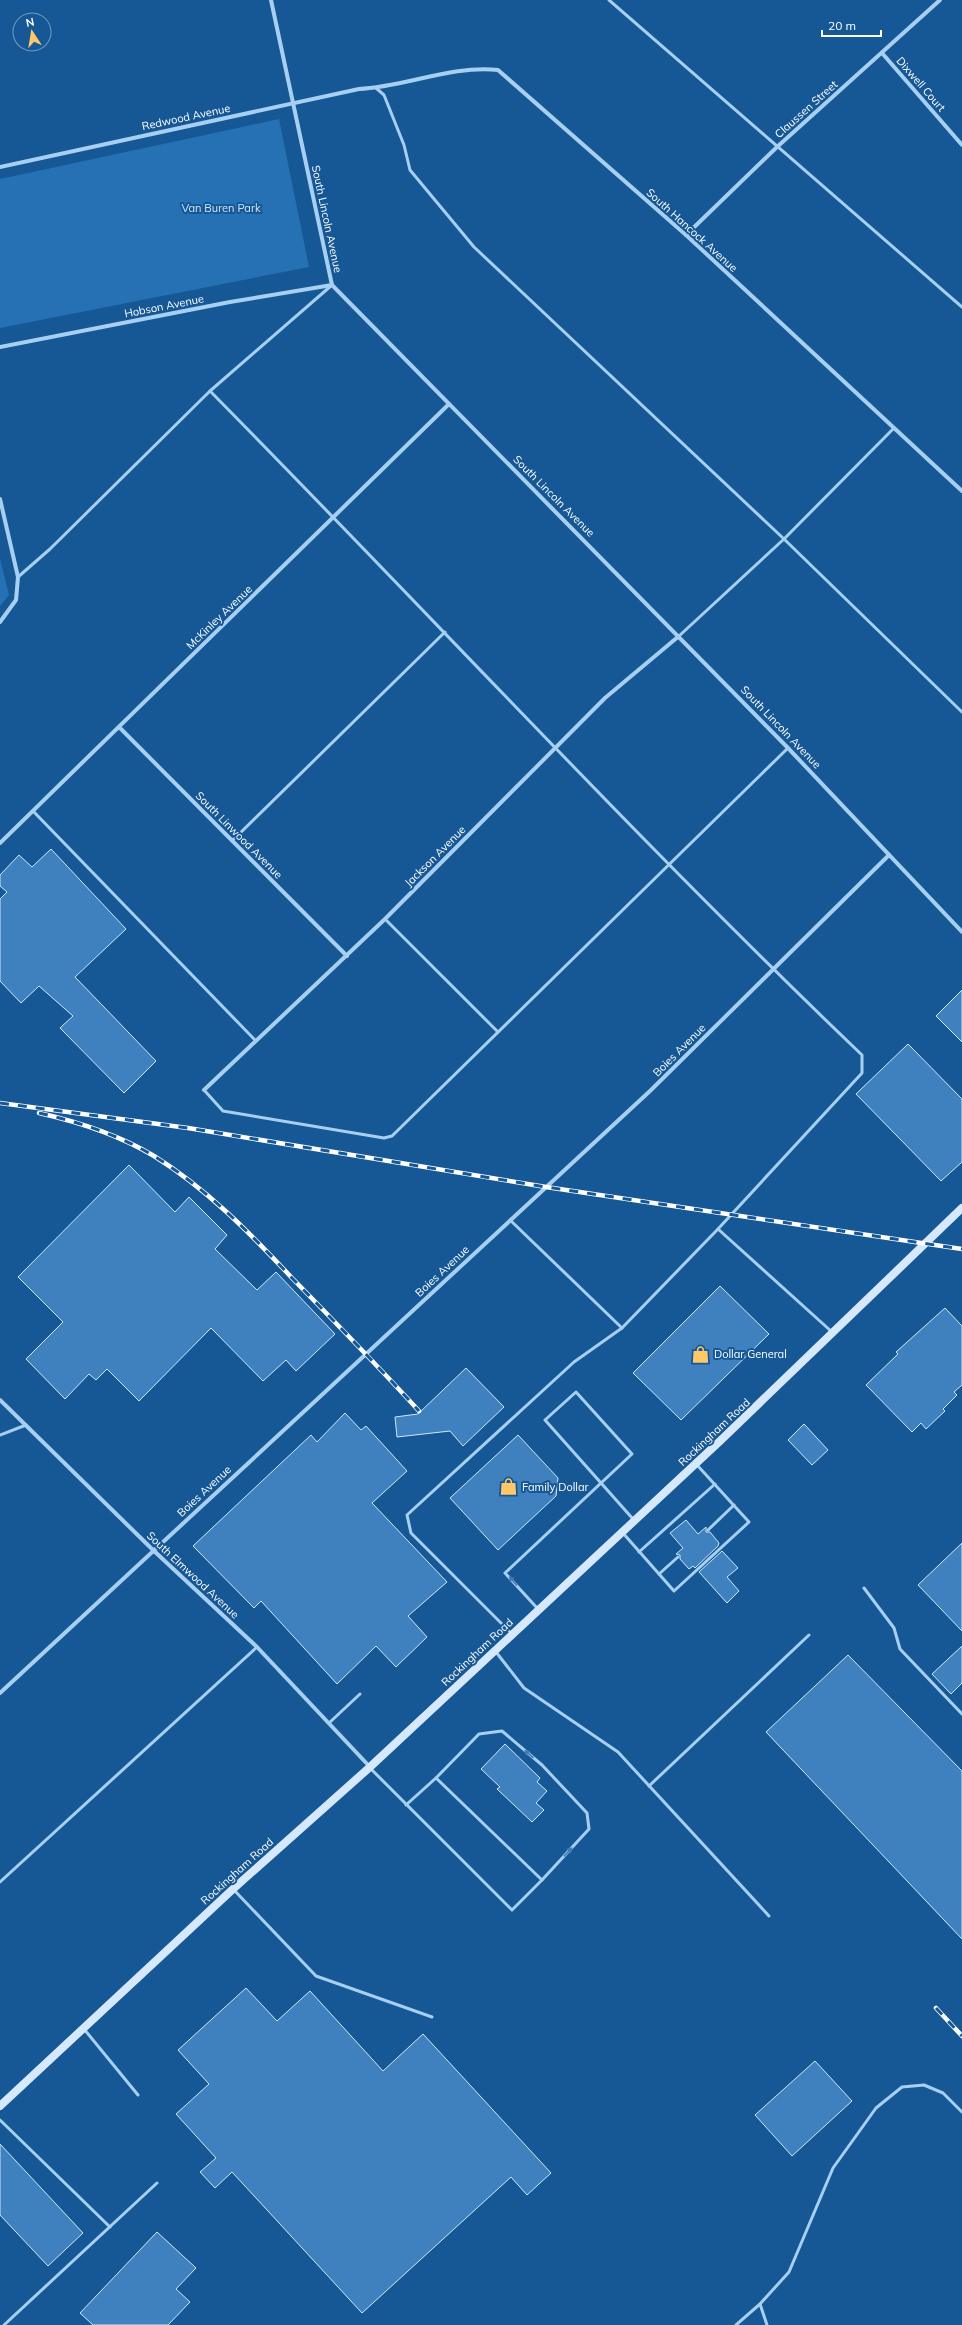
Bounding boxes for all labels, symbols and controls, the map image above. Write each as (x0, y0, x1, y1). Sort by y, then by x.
north arrow (12, 12, 52, 52)
scale bar (822, 12, 881, 38)
text: N (24, 15, 35, 30)
text: 20 m (828, 18, 856, 33)
street label: Dixwell Court (893, 54, 949, 114)
street label: Claussen Street (772, 77, 840, 141)
street label: Redwood Avenue (141, 101, 231, 133)
street label: South Lincoln Avenue (309, 164, 345, 274)
street label: South Hancock Avenue (643, 185, 741, 275)
park label: Van Buren Park (181, 201, 261, 215)
street label: Hobson Avenue (123, 291, 205, 321)
street label: South Lincoln Avenue (510, 452, 598, 540)
street label: McKinley Avenue (183, 582, 255, 652)
street label: South Lincoln Avenue (738, 683, 824, 771)
street label: South Linwood Avenue (193, 789, 285, 881)
street label: Jackson Avenue (402, 823, 468, 889)
street label: Boies Avenue (650, 1021, 708, 1079)
street label: Boies Avenue (412, 1242, 472, 1300)
shop icon: Dollar General (691, 1344, 711, 1364)
place label: Dollar General (714, 1347, 787, 1361)
street label: Rockingham Road (675, 1395, 753, 1469)
street label: Boies Avenue (174, 1462, 234, 1520)
shop icon: Family Dollar (499, 1477, 519, 1497)
place label: Family Dollar (522, 1480, 589, 1494)
street label: South Elmwood Avenue (144, 1529, 242, 1621)
one-way arrow (508, 1575, 517, 1586)
street label: Rockingham Road (438, 1615, 516, 1689)
one-way arrow (524, 1750, 534, 1759)
street label: Rockingham Road (198, 1835, 276, 1907)
one-way arrow (563, 1847, 573, 1857)

